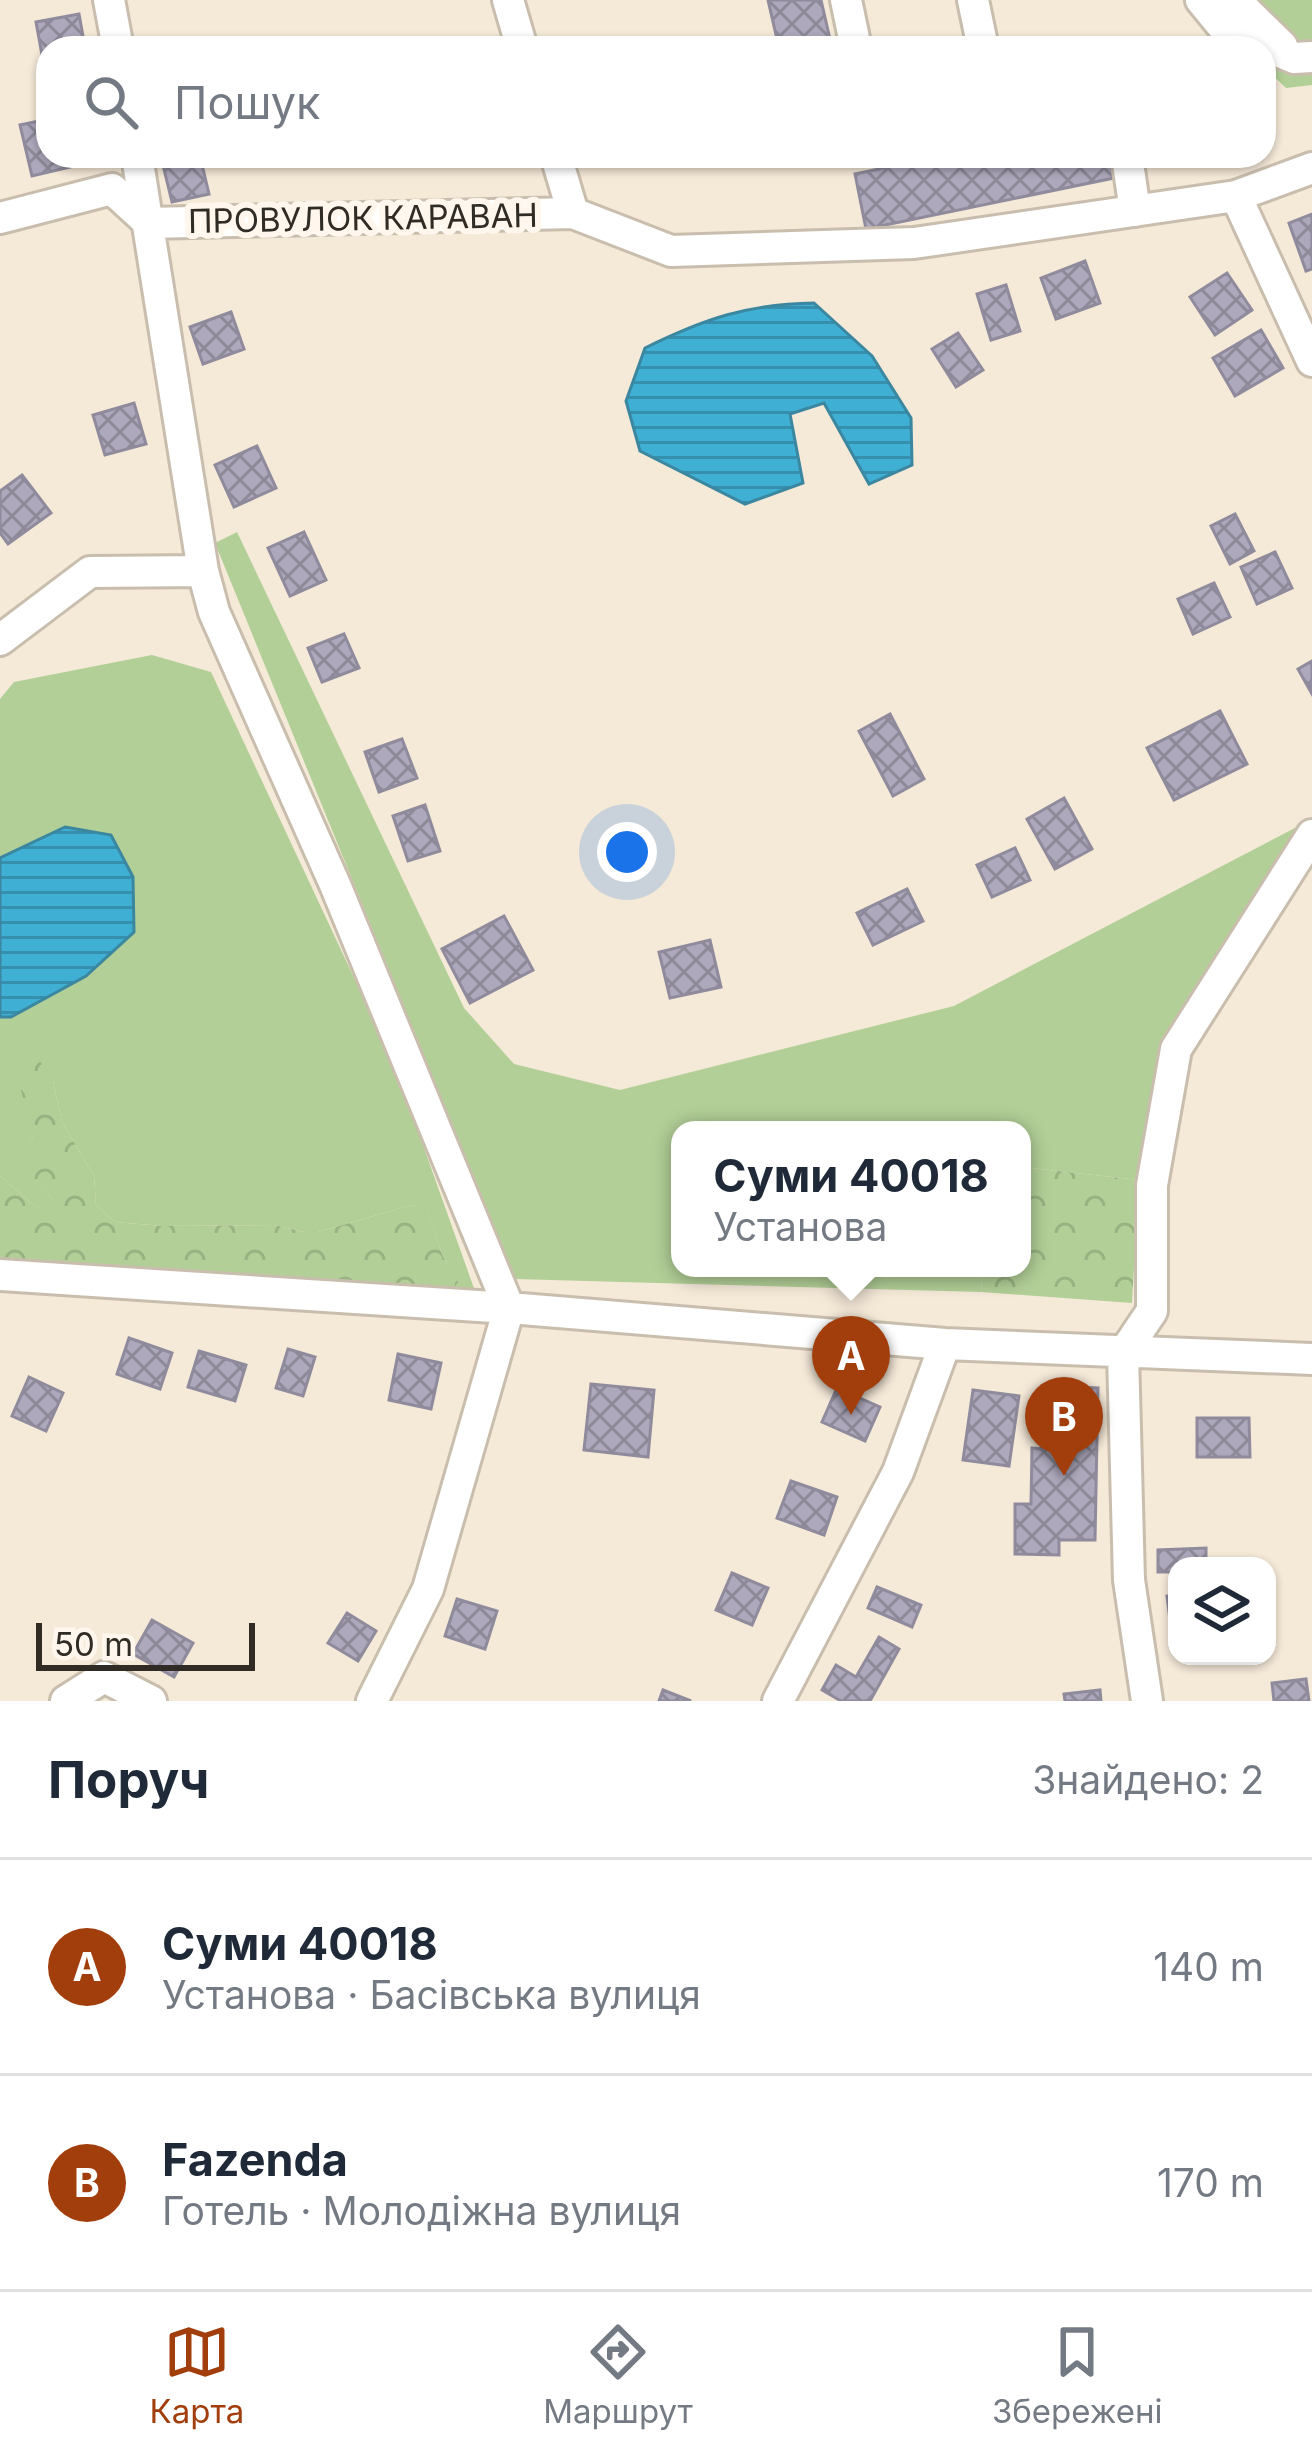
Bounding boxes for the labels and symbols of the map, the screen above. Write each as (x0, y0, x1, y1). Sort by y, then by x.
street label: ПРОВУЛОК КАРАВАН (188, 195, 538, 241)
your location (597, 822, 657, 882)
pin: A (812, 1316, 890, 1415)
pin: B (1025, 1377, 1103, 1476)
scale bar (36, 1617, 255, 1670)

